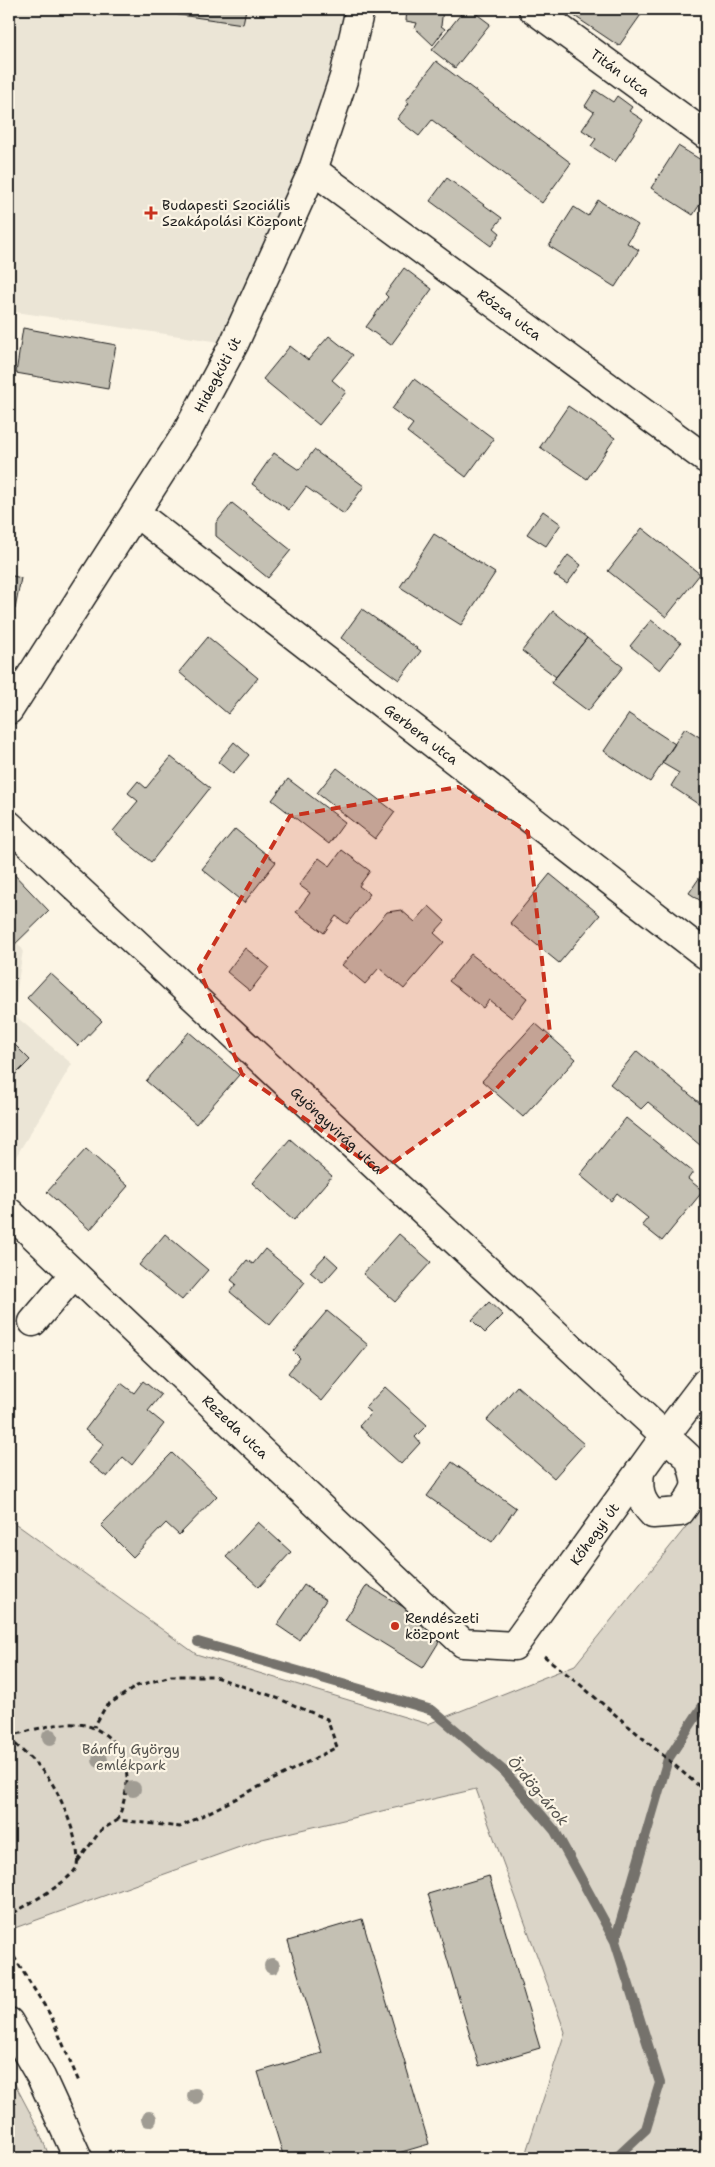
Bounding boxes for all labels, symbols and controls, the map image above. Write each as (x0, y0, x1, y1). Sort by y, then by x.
street label: Titán utca (587, 45, 654, 100)
place label: Budapesti Szociális Szakápolási Központ (162, 196, 303, 230)
marker: Budapesti Szociális Szakápolási Központ (144, 206, 158, 220)
street label: Rózsa utca (474, 285, 545, 344)
street label: Hidegkúti út (190, 334, 245, 416)
street label: Gerbera utca (381, 700, 462, 769)
street label: Gyöngyvirág utca (287, 1083, 387, 1178)
street label: Rezeda utca (198, 1391, 272, 1463)
street label: Kőhegyi út (566, 1499, 623, 1569)
place label: Rendészeti központ (405, 1609, 479, 1643)
marker: Rendészeti központ (389, 1620, 401, 1632)
park label: Bánffy György emlékpark (82, 1740, 180, 1774)
water label: Ördög-árok (503, 1752, 573, 1830)

